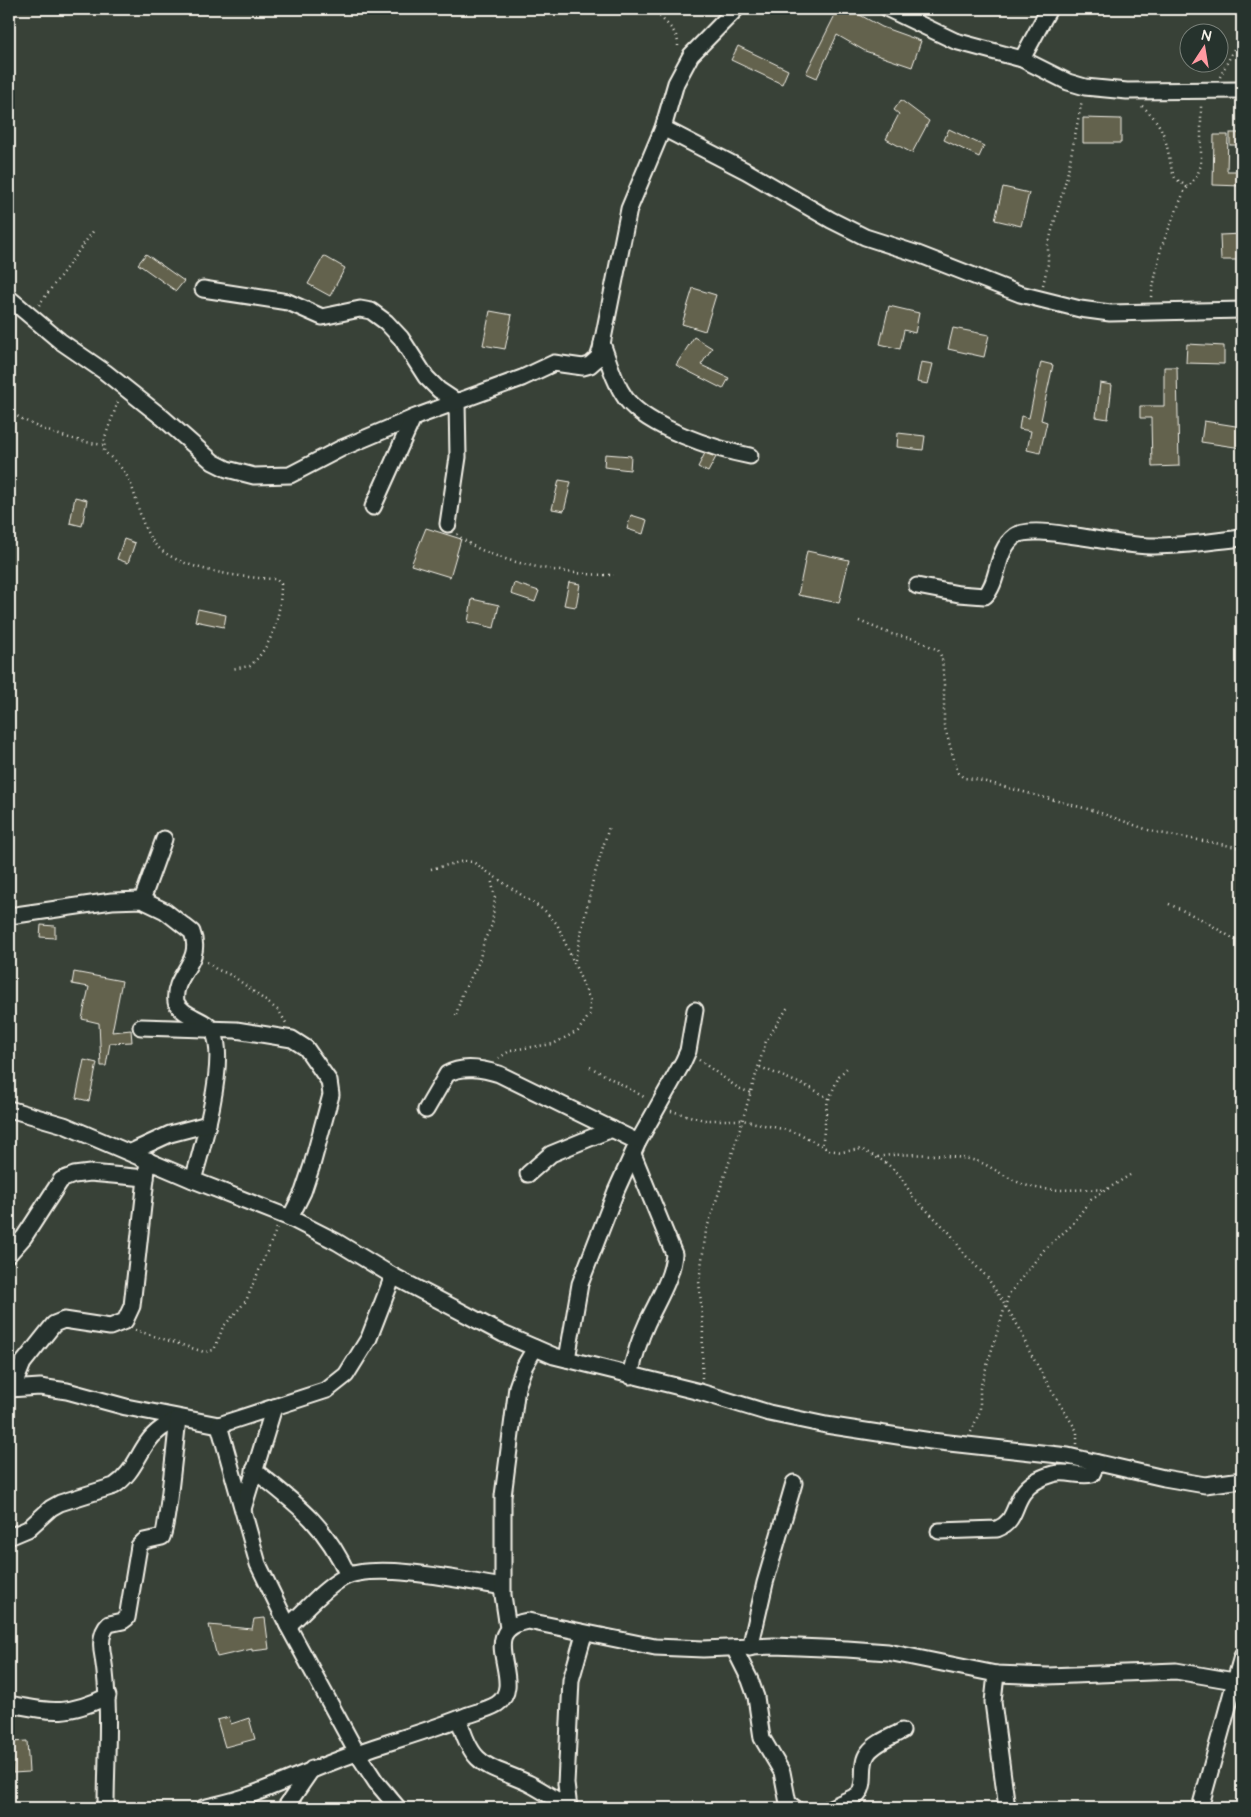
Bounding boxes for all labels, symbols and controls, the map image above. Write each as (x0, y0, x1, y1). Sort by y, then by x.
north arrow (1178, 22, 1228, 72)
text: N (1200, 26, 1213, 47)

